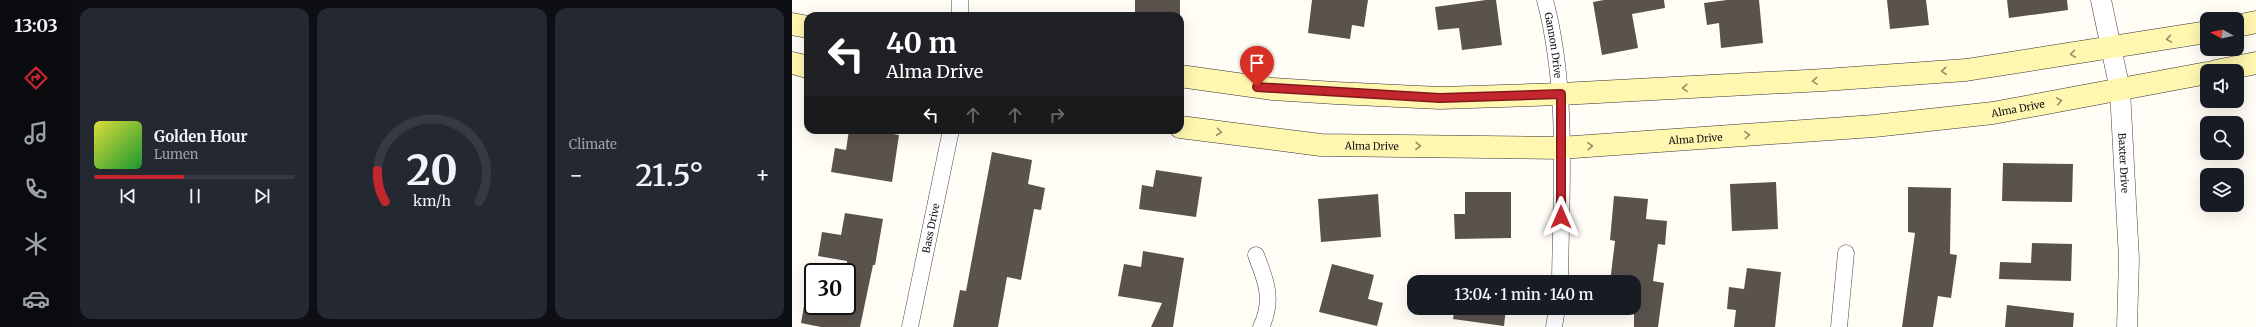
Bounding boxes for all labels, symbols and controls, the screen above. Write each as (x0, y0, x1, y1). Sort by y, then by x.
street label: Gannon Drive (1541, 11, 1565, 79)
north arrow (2200, 12, 2244, 56)
map controls (2200, 12, 2244, 212)
text: 13:03 (14, 14, 58, 37)
text: 40 m (886, 25, 957, 61)
icon: left (820, 28, 872, 80)
one-way arrow (2165, 34, 2172, 43)
pin (1240, 46, 1274, 87)
one-way arrow (2070, 49, 2076, 58)
icon: arrive (1246, 52, 1268, 74)
text: Alma Drive (886, 60, 983, 83)
icon: directions (22, 64, 50, 92)
button: sound (2200, 64, 2244, 108)
one-way arrow (1941, 66, 1947, 75)
one-way arrow (1812, 76, 1818, 85)
one-way arrow (1682, 83, 1688, 92)
street label: Alma Drive (1989, 97, 2046, 120)
one-way arrow (2056, 97, 2063, 106)
icon: left (920, 104, 942, 126)
icon: ahead (962, 104, 984, 126)
icon: ahead (1004, 104, 1026, 126)
icon: right (1046, 104, 1068, 126)
button: search (2200, 116, 2244, 160)
icon: music (22, 119, 50, 147)
text: Golden Hour (154, 127, 248, 146)
one-way arrow (1216, 127, 1222, 136)
street label: Alma Drive (1667, 131, 1723, 147)
one-way arrow (1744, 131, 1750, 140)
street label: Baxter Drive (2115, 133, 2131, 193)
text: Climate (569, 136, 617, 153)
street label: Alma Drive (1344, 139, 1399, 153)
one-way arrow (1587, 141, 1593, 150)
one-way arrow (1415, 142, 1421, 150)
text: 20 (406, 143, 458, 195)
text: Lumen (154, 146, 198, 163)
text: 21.5° (635, 156, 703, 194)
text: − (569, 161, 583, 189)
text: + (755, 161, 770, 189)
button: layers (2200, 168, 2244, 212)
icon: phone (22, 175, 50, 203)
icon: previous (117, 185, 139, 207)
icon: pause (184, 185, 206, 207)
icon: next (251, 185, 273, 207)
text: km/h (413, 191, 451, 209)
position arrow (1540, 196, 1582, 238)
street label: Bass Drive (920, 202, 943, 254)
icon: climate (22, 230, 50, 258)
speed limit sign: 30 (804, 263, 856, 315)
icon: car (22, 285, 50, 313)
text: 13:04 · 1 min · 140 m (1455, 285, 1593, 304)

